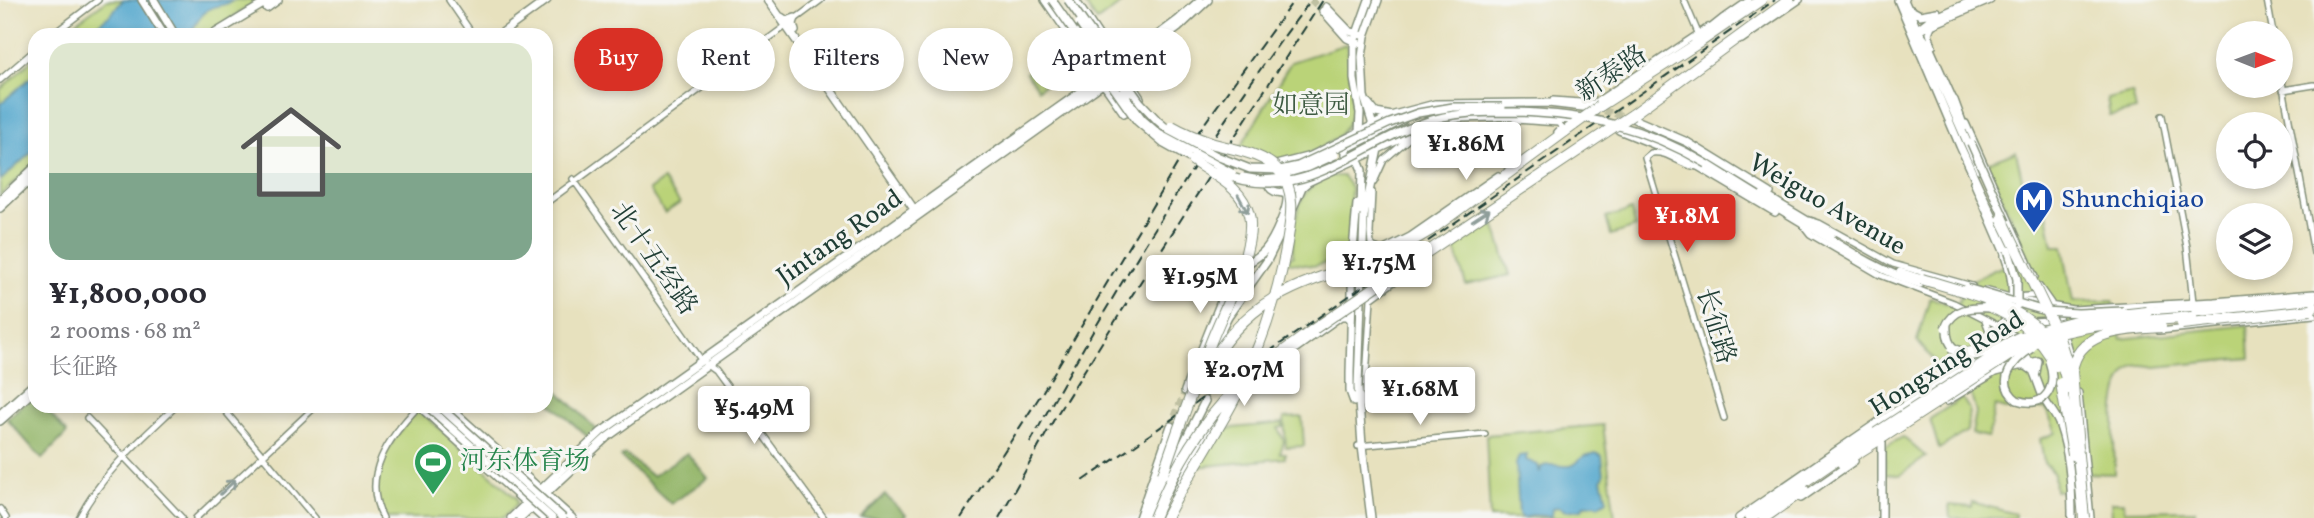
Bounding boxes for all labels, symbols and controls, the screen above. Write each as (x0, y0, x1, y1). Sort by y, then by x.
north arrow (2216, 21, 2292, 98)
map controls (2216, 21, 2293, 280)
chip: Buy (574, 28, 663, 91)
chip: Rent (677, 28, 775, 91)
chip: Filters (789, 28, 904, 91)
chip: New (918, 28, 1013, 91)
chip: Apartment (1027, 28, 1191, 91)
street label: 新泰路 (1570, 37, 1654, 111)
park label: 如意园 (1272, 88, 1350, 124)
icon: home (228, 89, 354, 215)
button: locate (2216, 112, 2293, 189)
pin: ¥1.86M (1409, 122, 1523, 182)
text: ¥1.86M (1427, 129, 1505, 161)
street label: Weiguo Avenue (1742, 145, 1912, 265)
metro station icon: Shunchiqiao (2013, 179, 2055, 234)
street label: Jintang Road (770, 181, 910, 295)
place label: Shunchiqiao (2061, 182, 2204, 218)
one-way arrow (1237, 193, 1250, 214)
pin: ¥1.8M (1638, 194, 1736, 254)
street label: 北十五经路 (601, 195, 705, 323)
text: ¥1.8M (1654, 201, 1720, 233)
button: layers (2216, 203, 2293, 280)
one-way arrow (1471, 207, 1490, 222)
pin: ¥1.75M (1322, 242, 1436, 301)
text: ¥1.75M (1342, 248, 1416, 280)
pin: ¥1.95M (1143, 256, 1257, 315)
text: ¥1.95M (1162, 262, 1238, 294)
text: ¥1,800,000 (49, 274, 207, 316)
street label: 长征路 (1686, 283, 1744, 369)
street label: Hongxing Road (1863, 302, 2031, 426)
text: 2 rooms · 68 m² (49, 316, 201, 348)
pin: ¥2.07M (1187, 348, 1301, 408)
text: 长征路 (49, 352, 118, 384)
text: ¥2.07M (1204, 355, 1284, 387)
pin: ¥1.68M (1363, 368, 1477, 427)
text: ¥1.68M (1381, 374, 1459, 406)
pin: ¥5.49M (697, 386, 811, 446)
text: ¥5.49M (714, 393, 794, 425)
sports icon: 河东体育场 (412, 441, 454, 496)
place label: 河东体育场 (460, 444, 590, 480)
one-way arrow (219, 478, 236, 495)

